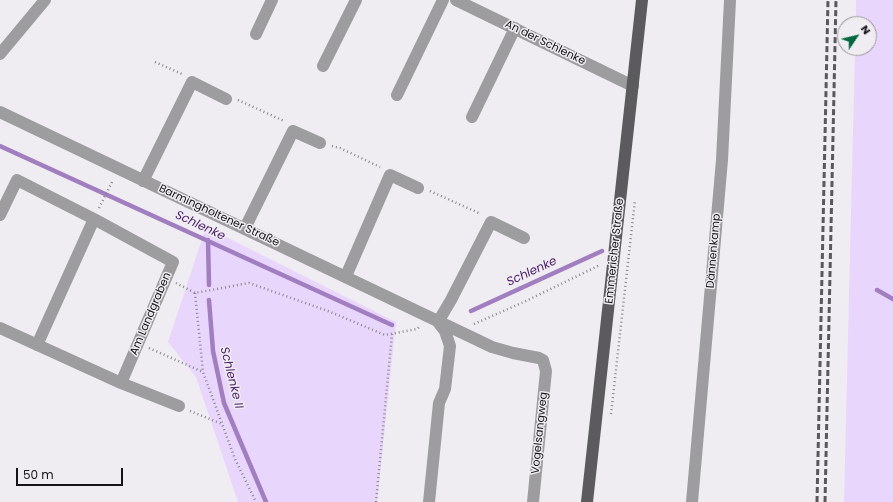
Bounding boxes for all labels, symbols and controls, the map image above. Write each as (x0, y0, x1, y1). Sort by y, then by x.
north arrow (837, 16, 877, 56)
street label: An der Schlenke (503, 18, 587, 68)
text: N (857, 22, 875, 38)
street label: Barmingholtener Straße (157, 182, 281, 250)
street label: Emmericher Straße (603, 198, 627, 304)
water label: Schlenke (173, 208, 227, 244)
street label: Dännenkamp (704, 213, 724, 289)
water label: Schlenke (505, 254, 559, 290)
street label: Am Landgraben (128, 271, 174, 357)
water label: Schlenke II (216, 346, 246, 410)
street label: Vogelsangweg (529, 391, 551, 475)
scale bar (18, 460, 125, 486)
text: 50 m (23, 466, 54, 483)

